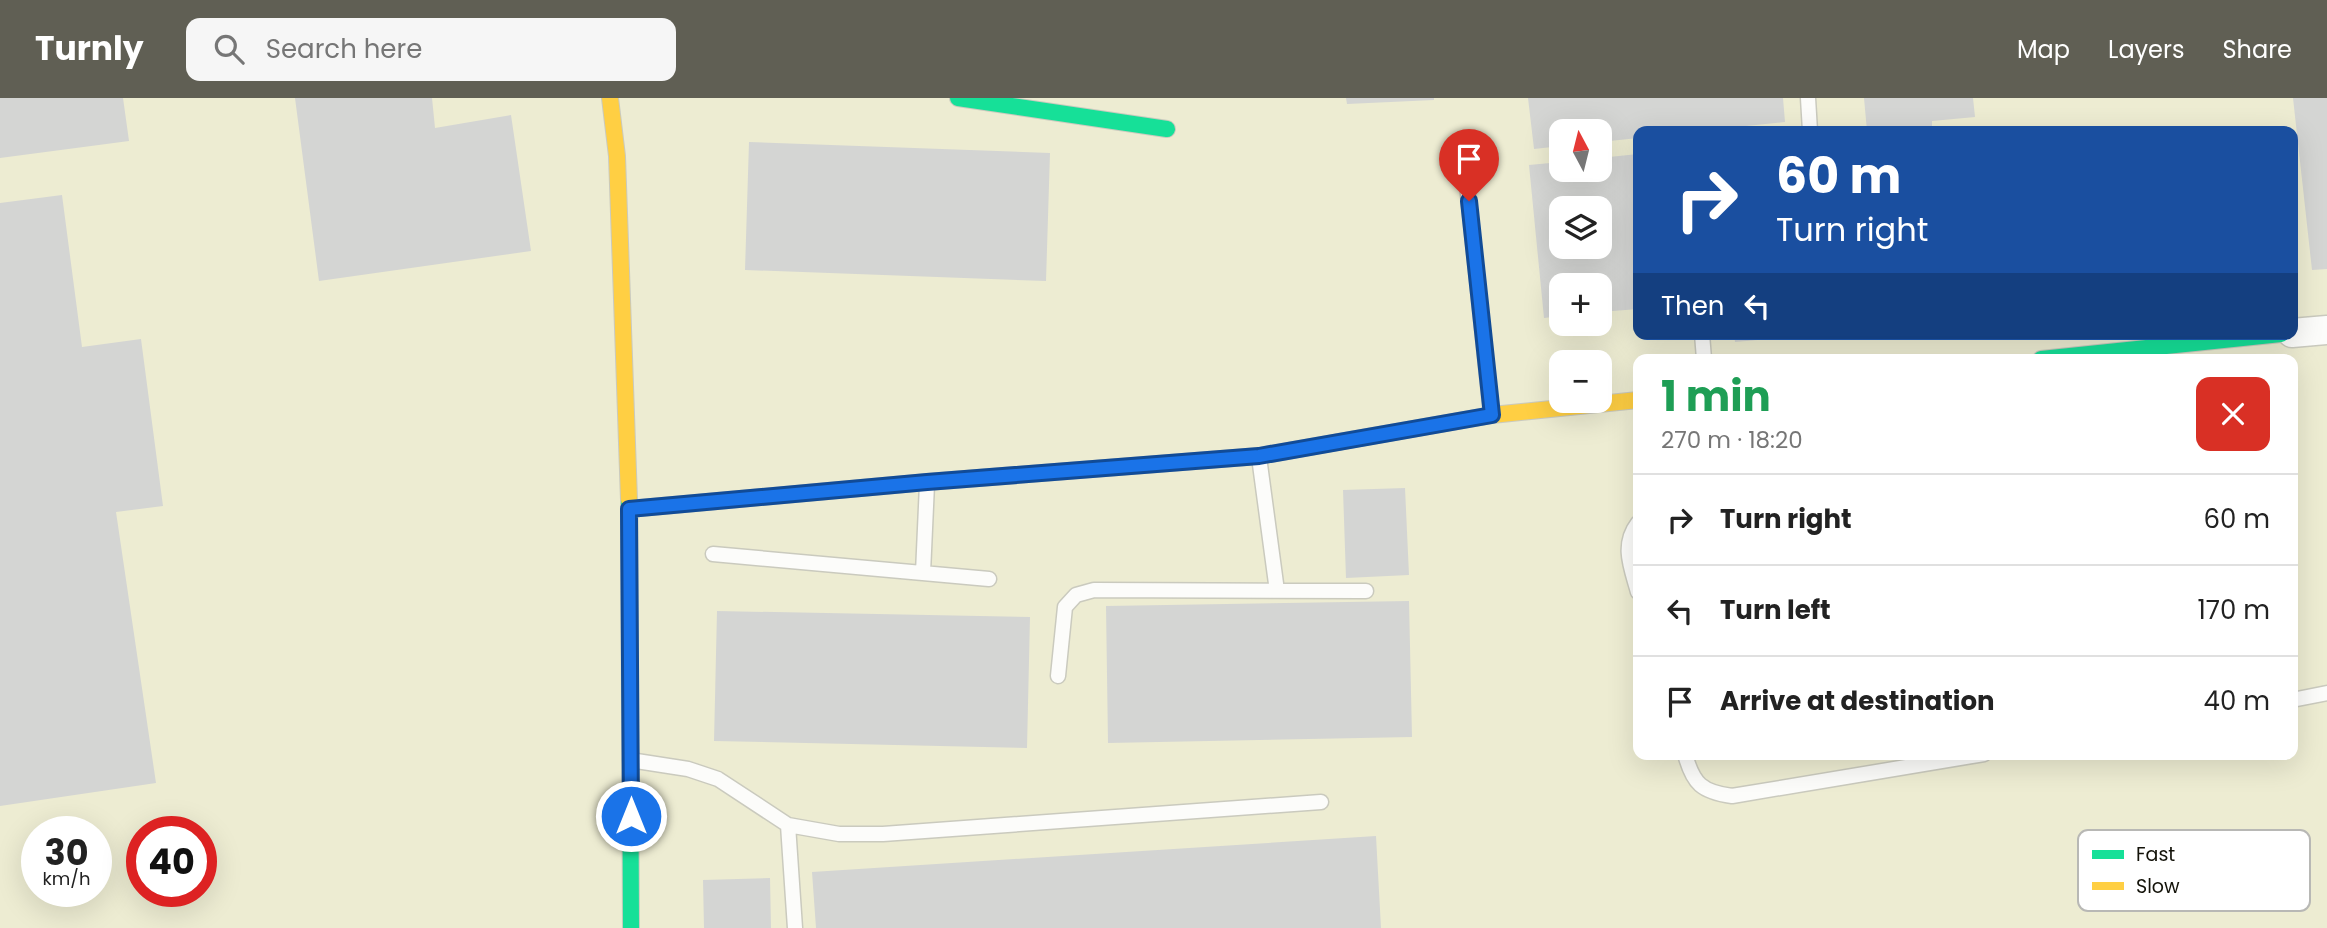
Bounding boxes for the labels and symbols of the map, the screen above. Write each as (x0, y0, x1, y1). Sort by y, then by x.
north arrow (1549, 119, 1612, 182)
pin (1439, 129, 1499, 201)
position arrow (594, 779, 668, 853)
speed limit sign: 40 (126, 816, 217, 907)
legend (2078, 830, 2310, 911)
text: Fast (2136, 841, 2175, 868)
text: Slow (2136, 873, 2180, 900)

